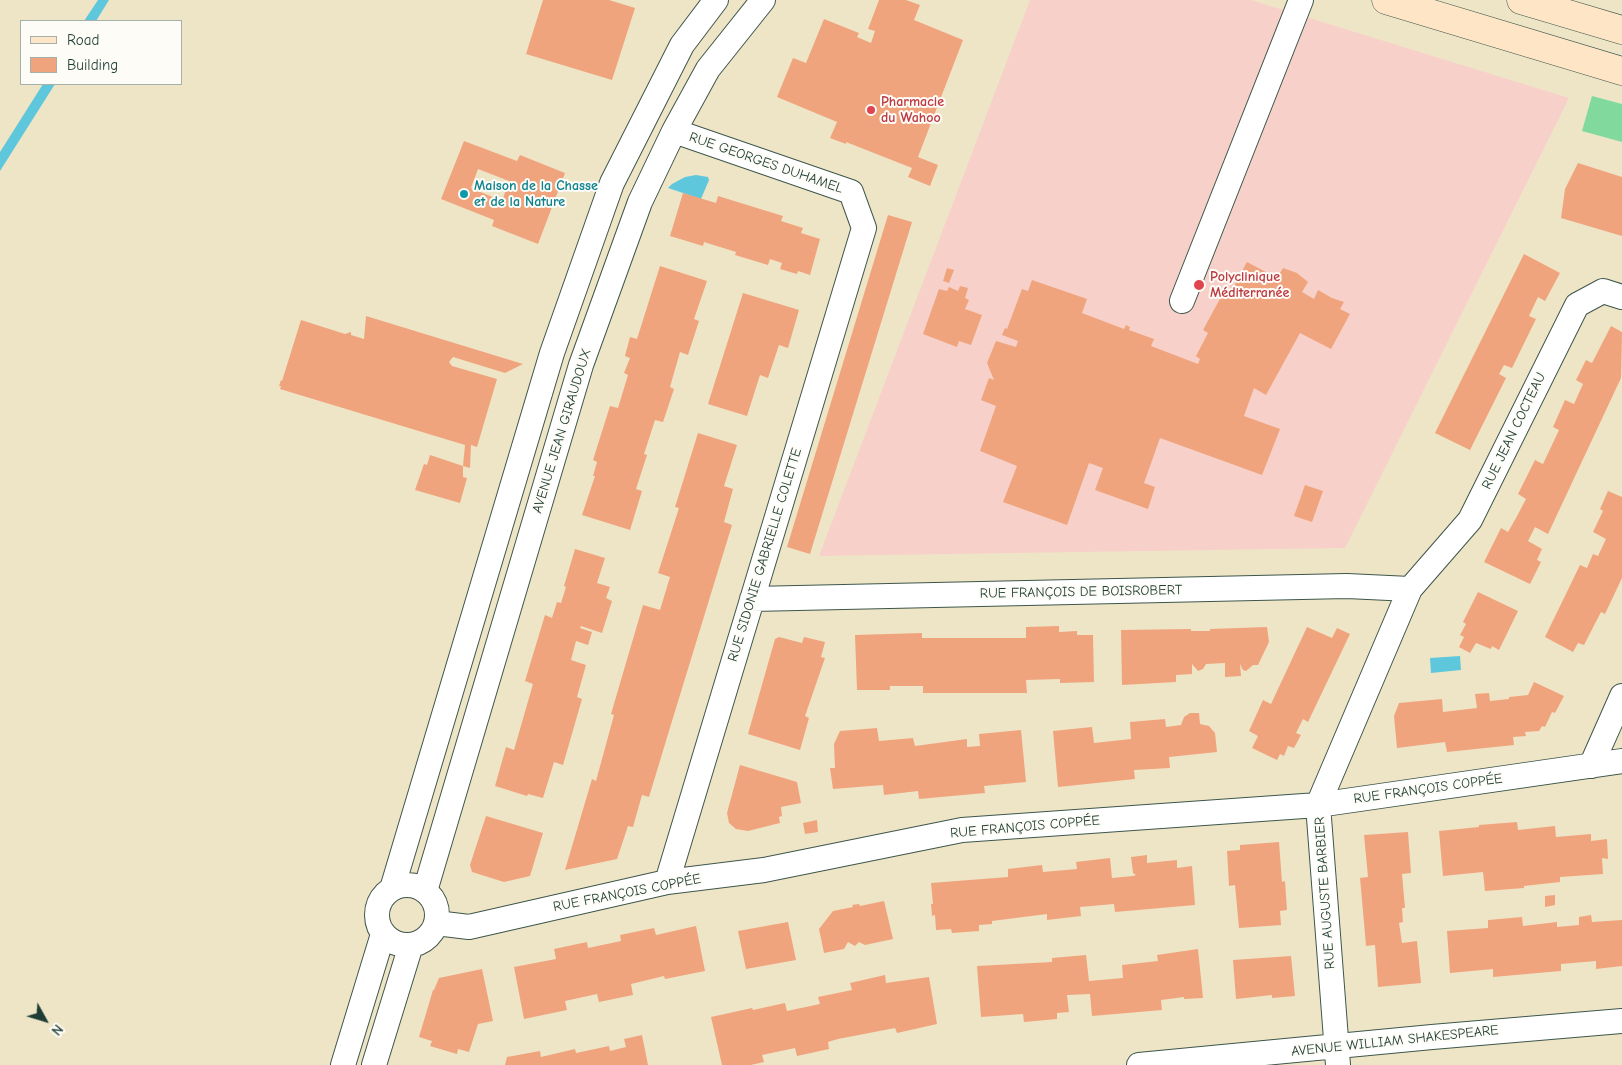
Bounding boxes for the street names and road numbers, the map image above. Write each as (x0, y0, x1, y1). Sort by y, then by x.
street label: RUE GEORGES DUHAMEL (687, 129, 845, 197)
street label: AVENUE JEAN GIRAUDOUX (529, 347, 595, 515)
street label: RUE JEAN COCTEAU (1478, 370, 1550, 492)
street label: RUE SIDONIE GABRIELLE COLETTE (724, 446, 806, 664)
street label: RUE FRANÇOIS DE BOISROBERT (980, 582, 1182, 602)
street label: RUE FRANÇOIS COPPÉE (1352, 770, 1504, 808)
street label: RUE FRANÇOIS COPPÉE (949, 812, 1101, 842)
street label: RUE AUGUSTE BARBIER (1311, 816, 1339, 970)
street label: RUE FRANÇOIS COPPÉE (552, 870, 702, 916)
street label: AVENUE WILLIAM SHAKESPEARE (1291, 1022, 1499, 1060)

